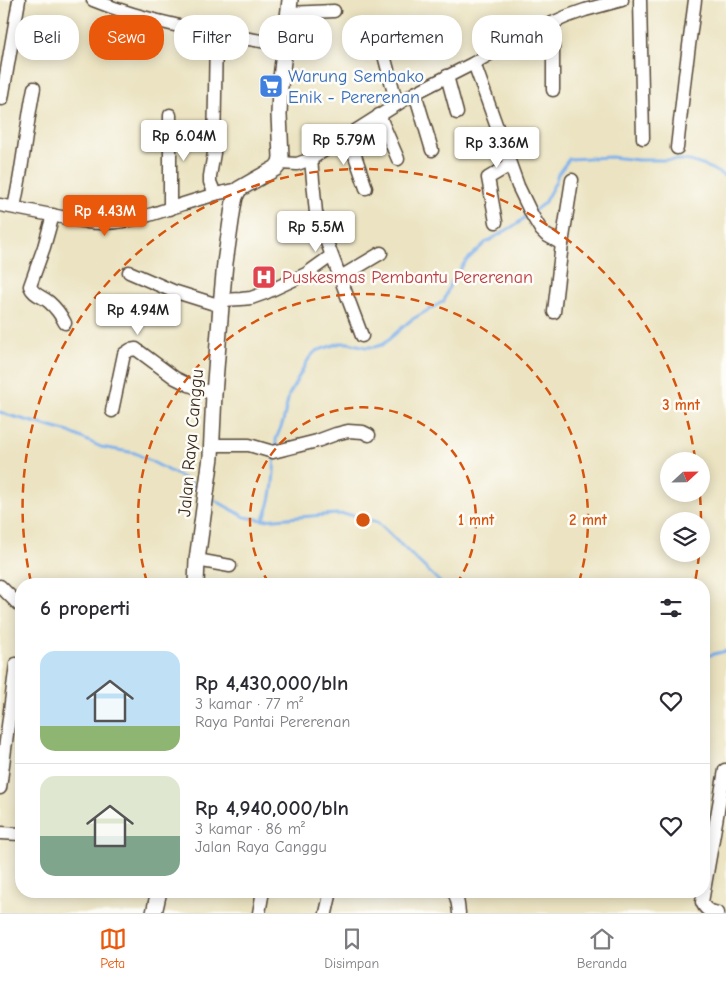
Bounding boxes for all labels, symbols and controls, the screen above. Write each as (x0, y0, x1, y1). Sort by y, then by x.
chip: Beli (15, 15, 79, 60)
chip: Sewa (89, 15, 164, 60)
chip: Filter (174, 15, 249, 60)
chip: Baru (259, 15, 332, 60)
chip: Apartemen (342, 15, 462, 60)
chip: Rumah (472, 15, 562, 60)
place label: Warung Sembako Enik - Pererenan (288, 66, 424, 108)
supermarket icon: Warung Sembako Enik - Pererenan (258, 73, 284, 99)
pin: Rp 6.04M (132, 120, 236, 162)
pin: Rp 5.79M (292, 124, 396, 166)
pin: Rp 3.36M (445, 126, 549, 169)
text: Rp 6.04M (152, 127, 216, 145)
text: Rp 5.79M (313, 131, 375, 149)
text: Rp 3.36M (465, 134, 529, 152)
pin: Rp 4.43M (53, 194, 157, 237)
text: Rp 4.43M (74, 202, 136, 220)
pin: Rp 5.5M (270, 210, 362, 253)
text: Rp 5.5M (288, 218, 344, 236)
hospital icon: Puskesmas Pembantu Pererenan (251, 264, 277, 290)
place label: Puskesmas Pembantu Pererenan (282, 267, 533, 288)
pin: Rp 4.94M (86, 294, 190, 336)
text: Rp 4.94M (107, 301, 169, 319)
street label: Jalan Raya Canggu (174, 368, 208, 518)
text: 3 mnt (662, 396, 701, 414)
north arrow (660, 452, 710, 502)
map controls (660, 452, 710, 562)
centre of rings (354, 511, 372, 529)
text: 1 mnt (458, 511, 495, 529)
text: 2 mnt (569, 511, 608, 529)
button: layers (660, 512, 710, 562)
icon: filters (657, 594, 685, 622)
text: 6 properti (40, 596, 130, 620)
icon: home (80, 671, 140, 731)
text: Rp 4,430,000/bln (195, 671, 348, 695)
icon: heart (657, 687, 685, 715)
text: 3 kamar · 77 m² (195, 695, 303, 713)
text: Raya Pantai Pererenan (195, 713, 350, 731)
icon: home (80, 796, 140, 856)
text: Rp 4,940,000/bln (195, 796, 349, 820)
icon: heart (657, 812, 685, 840)
text: 3 kamar · 86 m² (195, 820, 305, 838)
text: Jalan Raya Canggu (195, 838, 327, 856)
tab: Peta (99, 925, 127, 972)
tab: Disimpan (324, 925, 379, 972)
tab: Beranda (577, 925, 627, 972)

